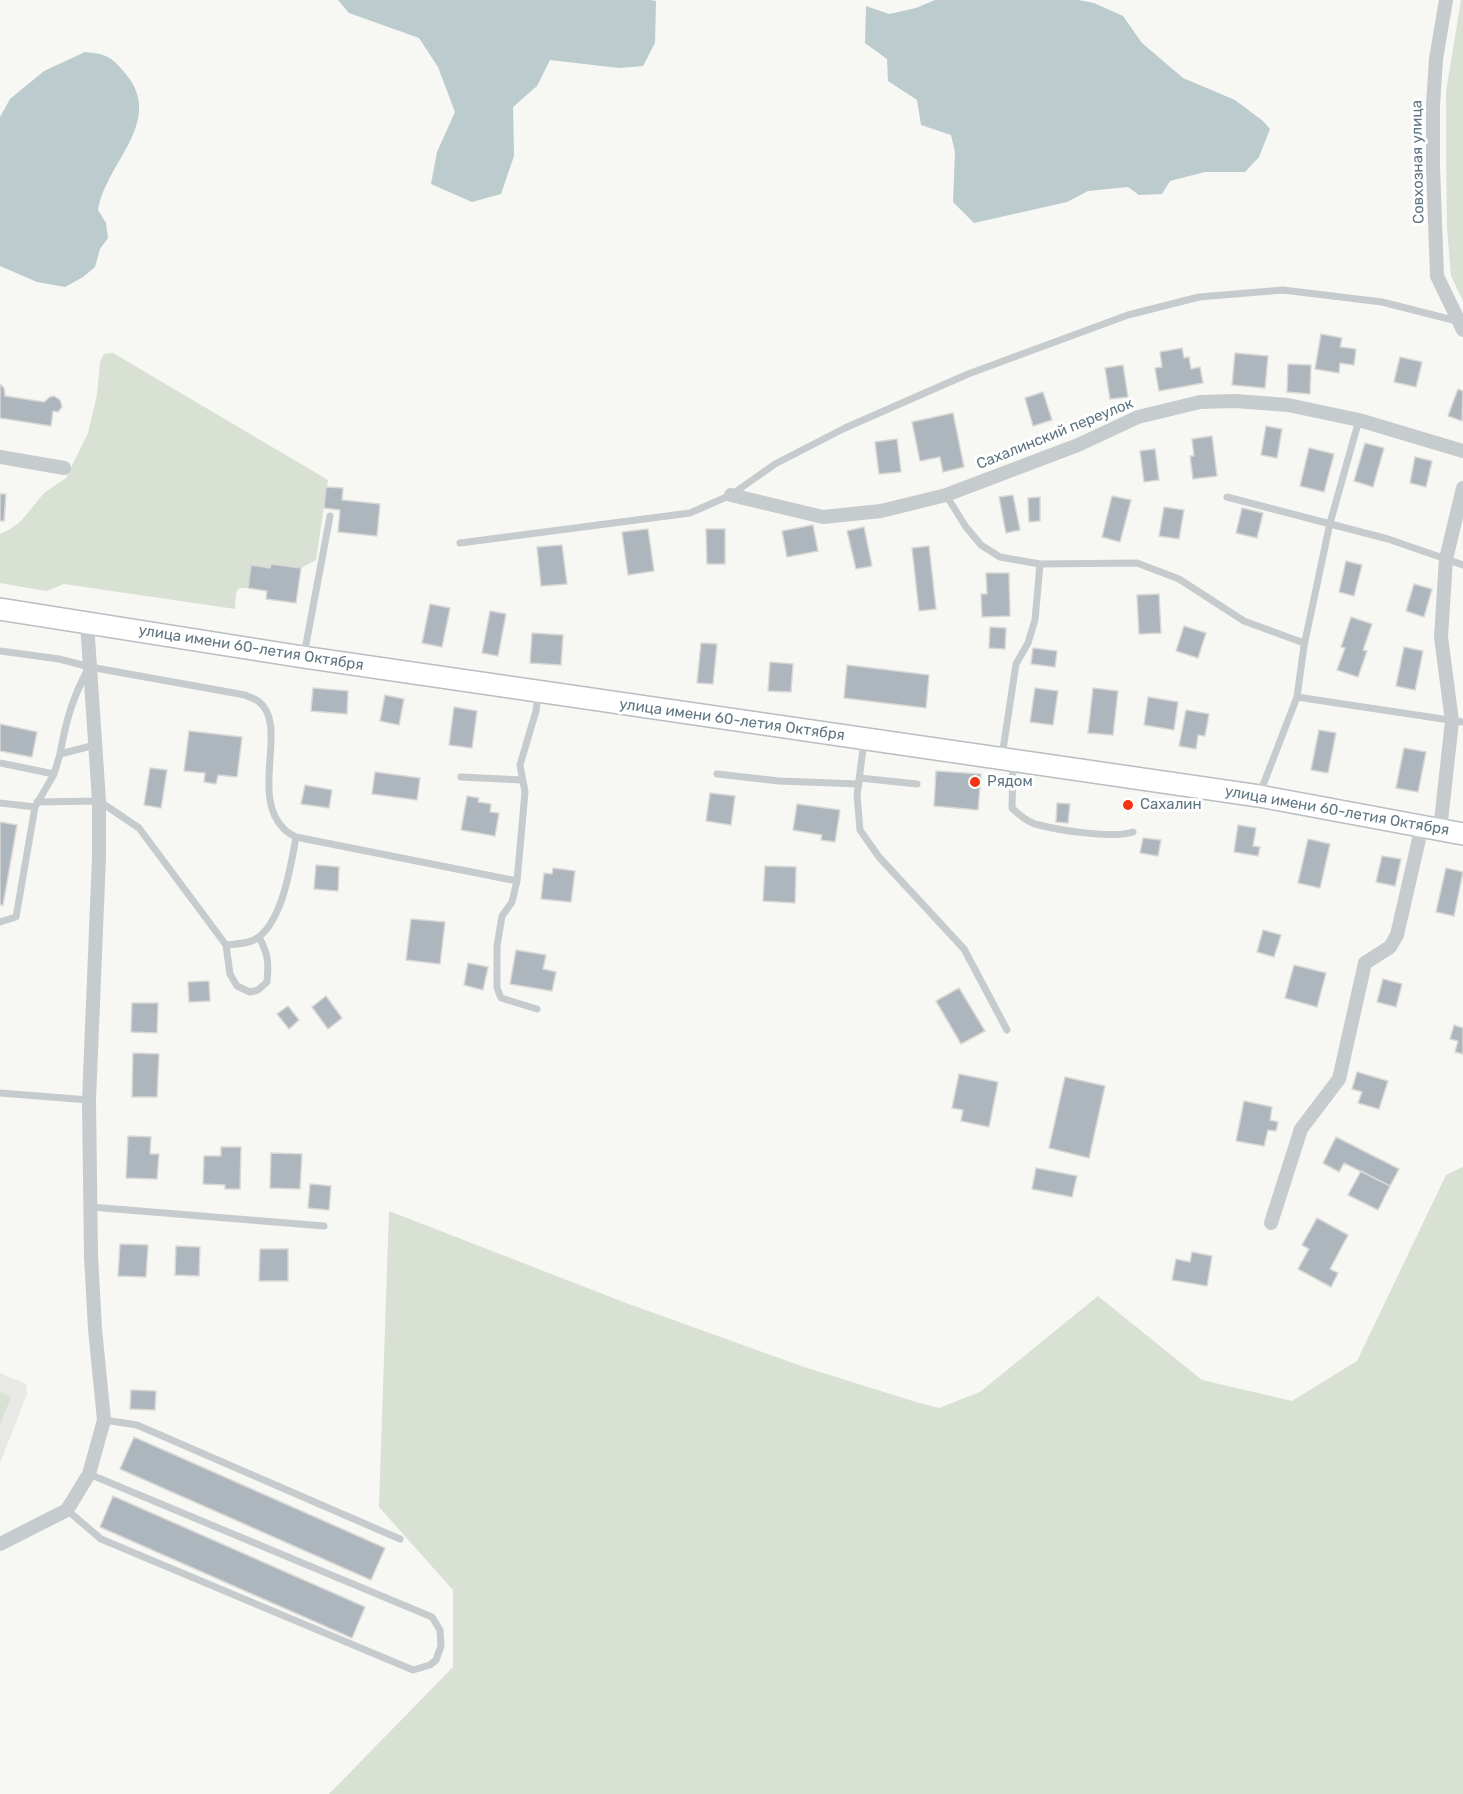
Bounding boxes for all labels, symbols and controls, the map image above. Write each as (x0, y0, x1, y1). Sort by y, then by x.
street label: Совхозная улица (1408, 100, 1428, 224)
street label: Сахалинский переулок (974, 394, 1136, 474)
street label: улица имени 60-летия Октября (137, 621, 365, 675)
street label: улица имени 60-летия Октября (618, 695, 846, 745)
place label: Рядом (987, 773, 1033, 791)
marker: Рядом (968, 775, 982, 789)
street label: улица имени 60-летия Октября (1223, 782, 1451, 840)
place label: Сахалин (1140, 796, 1202, 814)
marker: Сахалин (1121, 798, 1135, 812)

